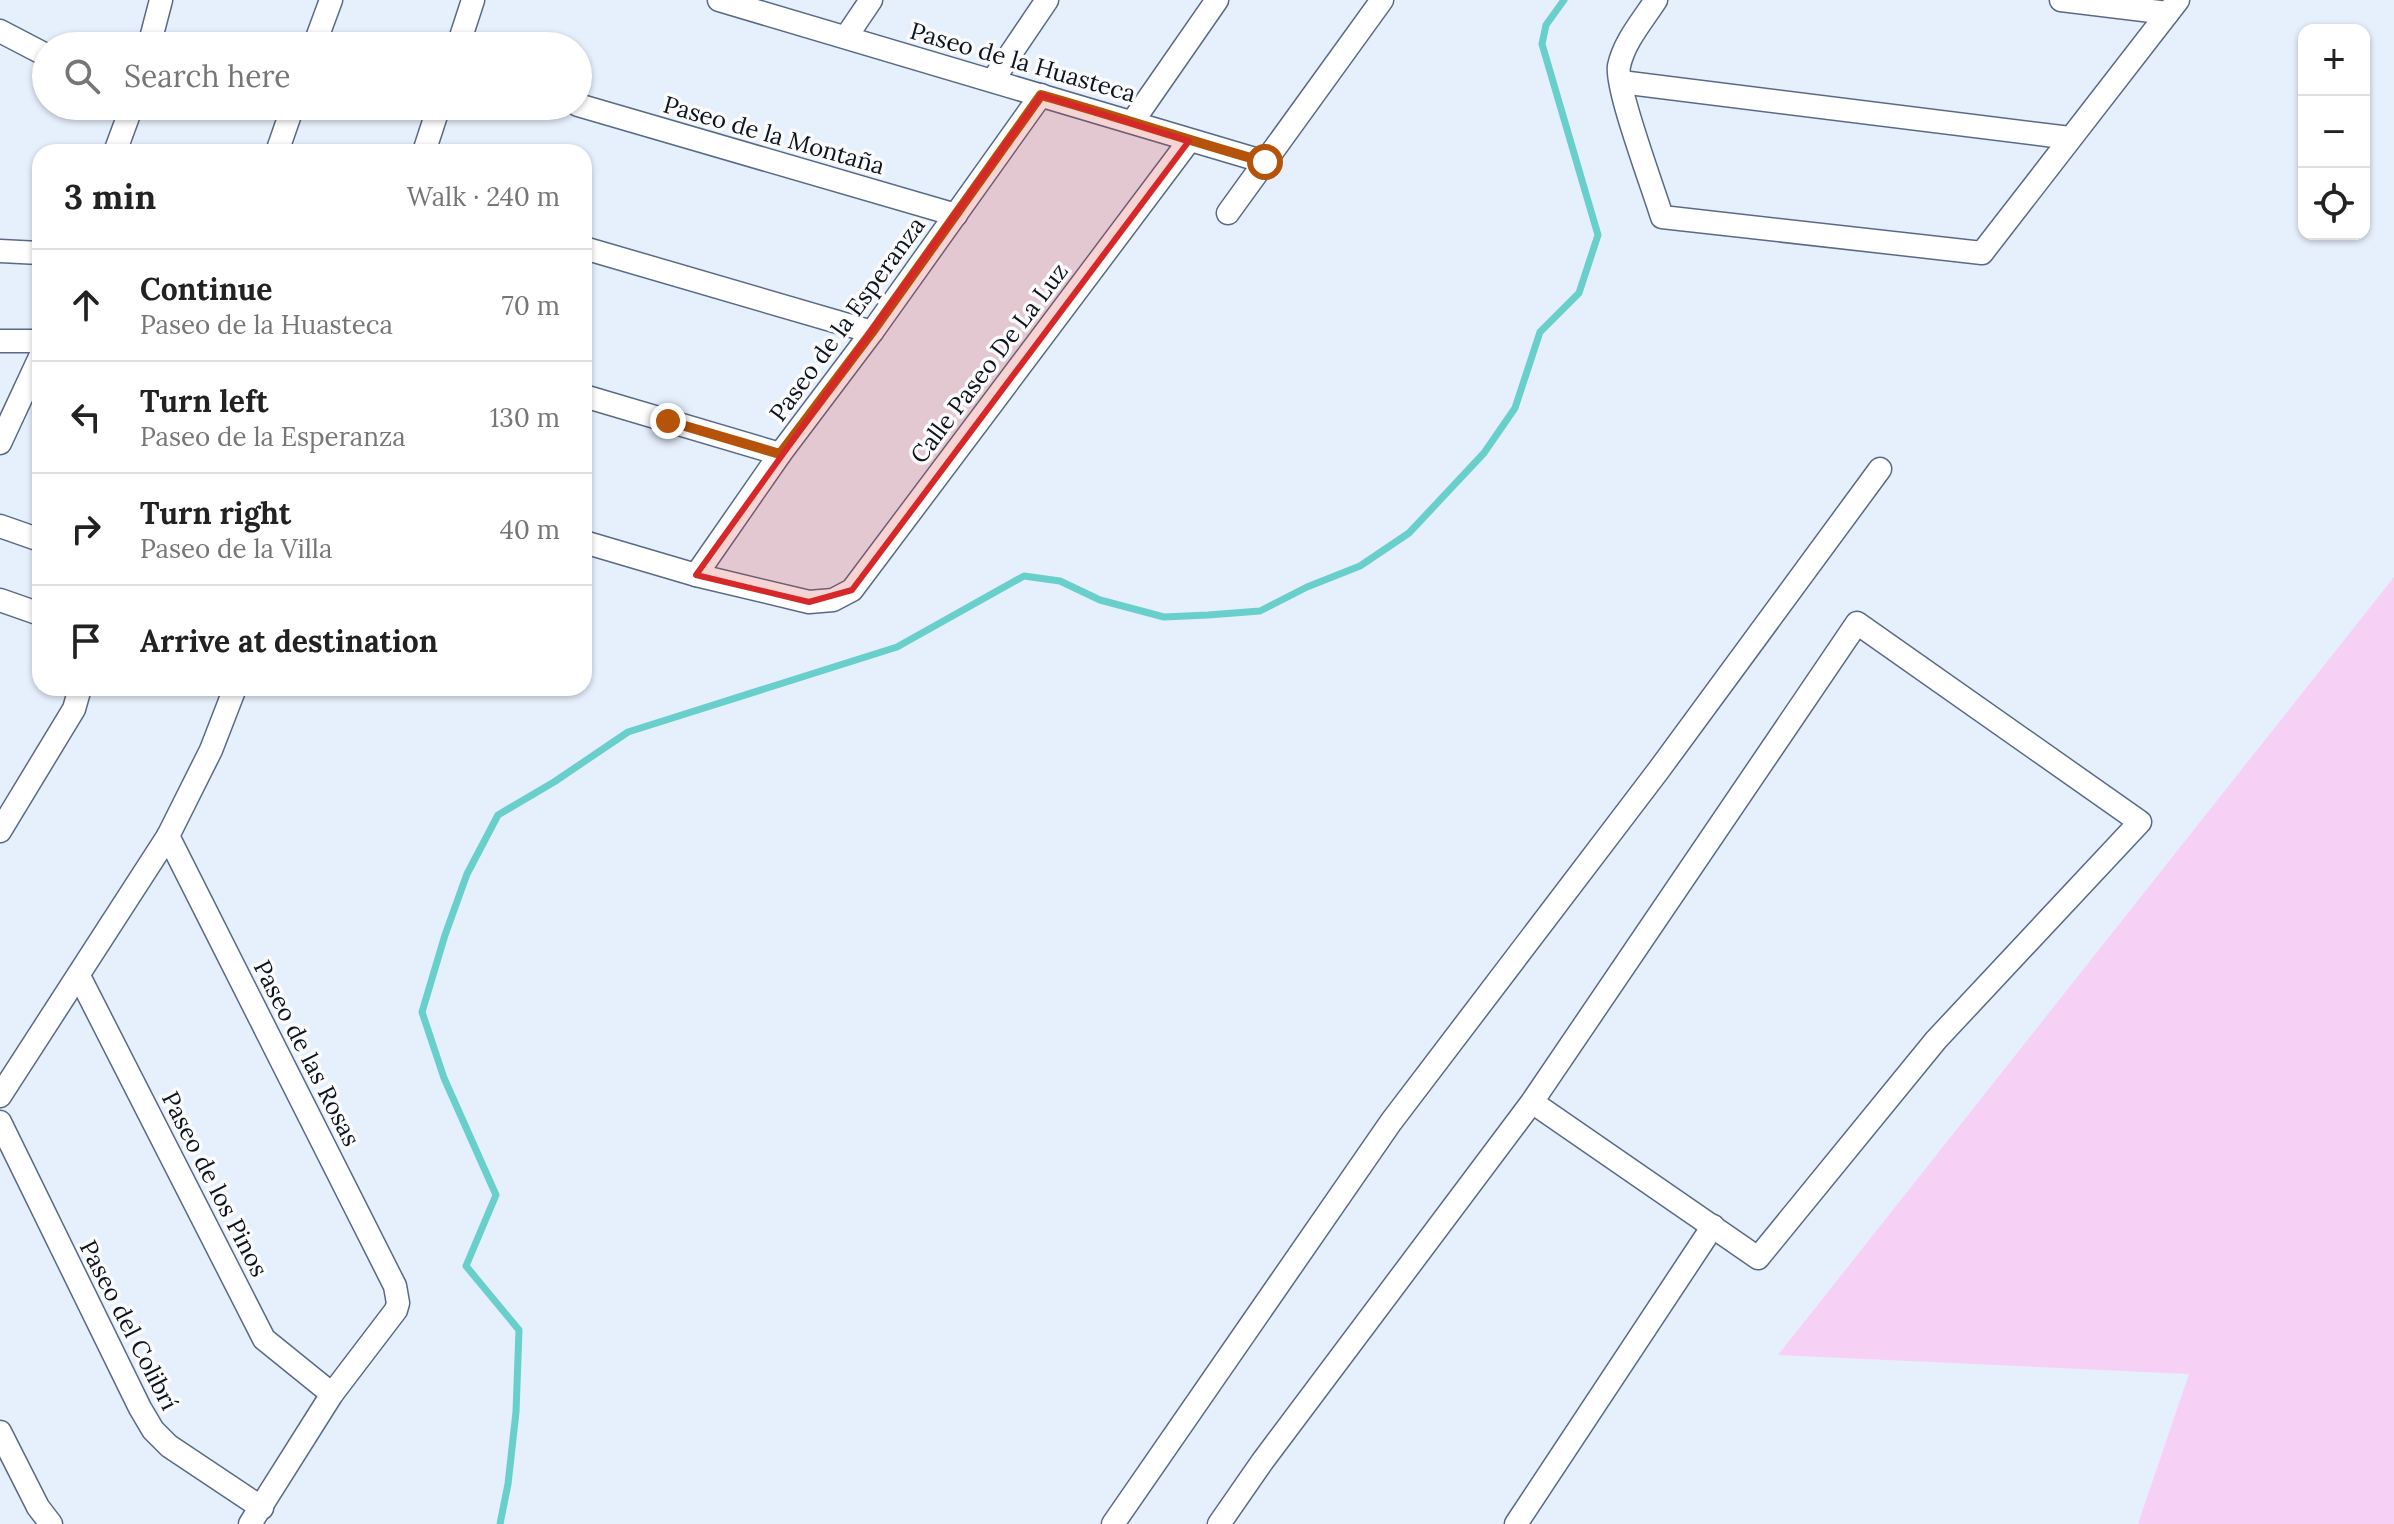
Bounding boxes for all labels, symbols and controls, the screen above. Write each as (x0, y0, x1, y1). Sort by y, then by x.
street label: Paseo de la Huasteca (907, 15, 1139, 109)
map controls (2298, 24, 2370, 240)
button: + (2298, 24, 2370, 96)
search box (32, 32, 592, 120)
icon: search (60, 54, 104, 98)
text: Search here (124, 57, 291, 95)
street label: Paseo de la Montaña (660, 89, 888, 181)
button: − (2298, 96, 2370, 168)
route start (1247, 144, 1283, 180)
button: locate (2298, 168, 2370, 240)
text: 3 min (64, 175, 156, 218)
text: Walk · 240 m (407, 180, 560, 213)
street label: Paseo de la Esperanza (762, 211, 932, 427)
street label: Calle Paseo De La Luz (903, 256, 1075, 470)
text: Continue (140, 270, 272, 308)
icon: ahead (64, 283, 108, 327)
text: 70 m (502, 289, 560, 322)
text: Paseo de la Huasteca (140, 308, 393, 341)
text: Turn left (140, 382, 268, 420)
icon: left (64, 395, 108, 439)
text: 130 m (490, 401, 560, 434)
route end (650, 403, 686, 439)
text: Paseo de la Esperanza (140, 420, 406, 453)
text: Turn right (140, 494, 291, 532)
icon: right (64, 507, 108, 551)
text: 40 m (500, 513, 560, 546)
text: Paseo de la Villa (140, 532, 332, 565)
icon: arrive (64, 619, 108, 663)
text: Arrive at destination (140, 622, 438, 660)
street label: Paseo de las Rosas (247, 955, 367, 1151)
street label: Paseo de los Pinos (155, 1086, 275, 1282)
street label: Paseo del Colibrí (73, 1235, 185, 1415)

